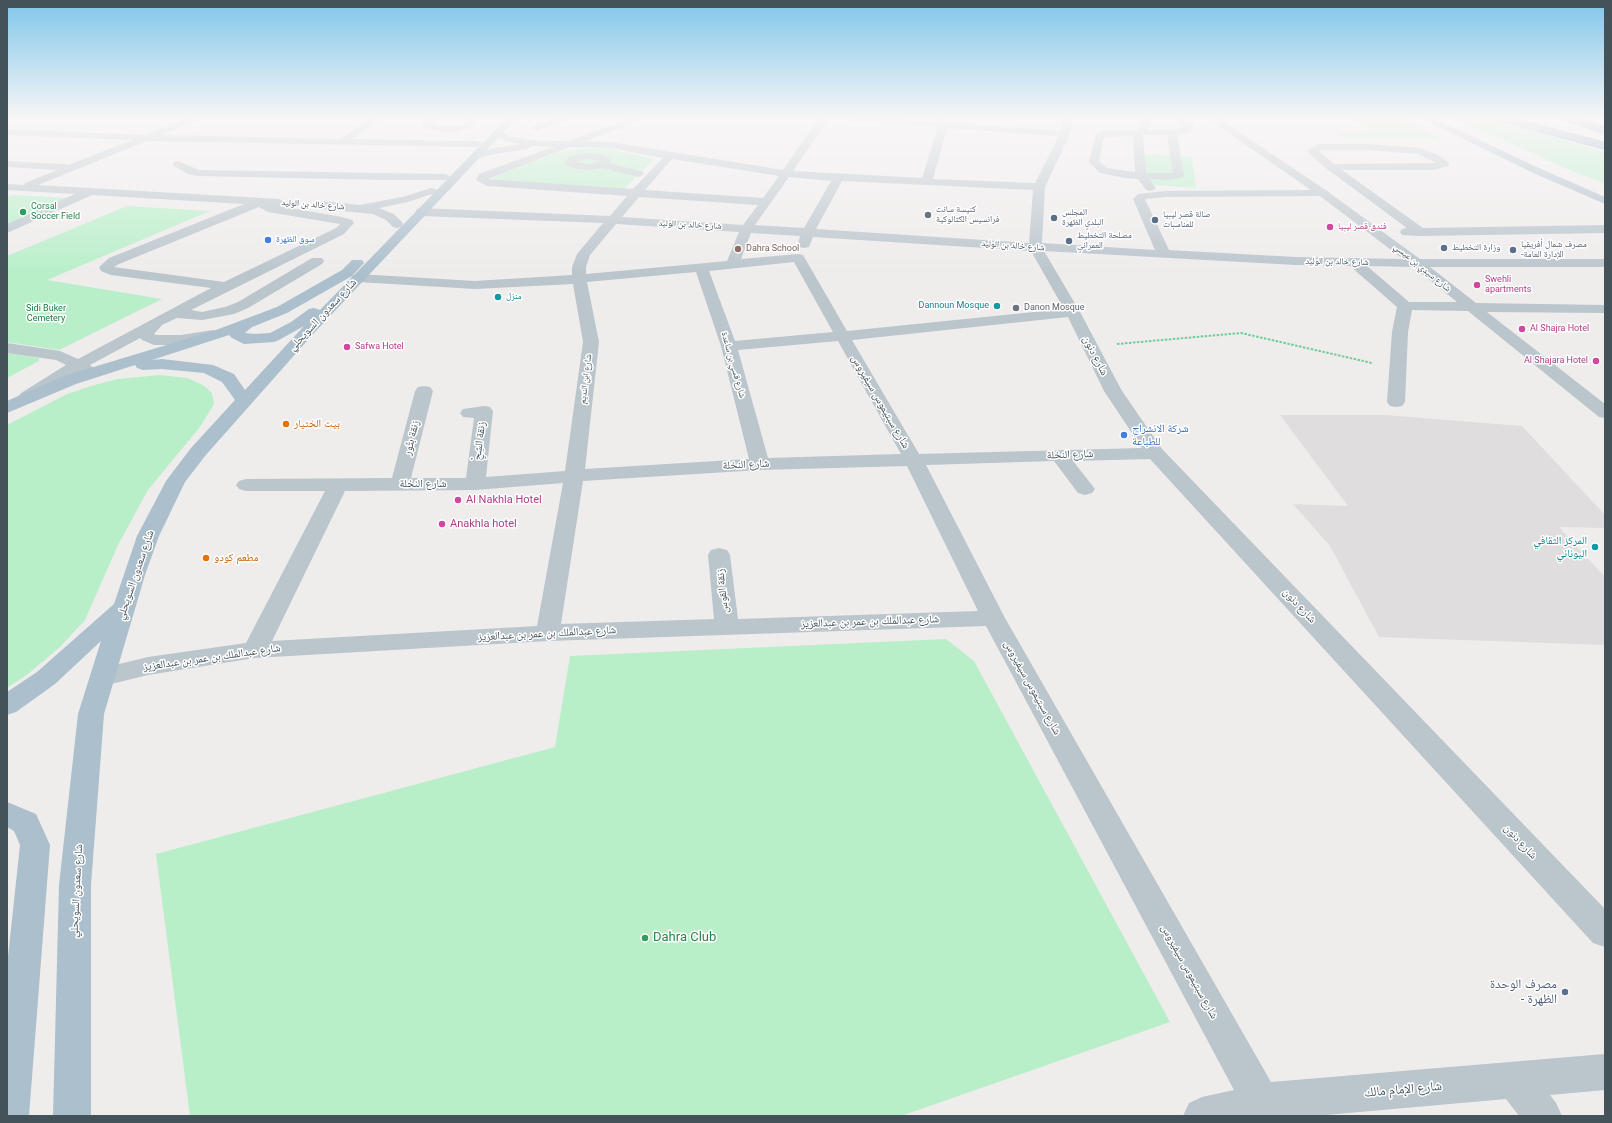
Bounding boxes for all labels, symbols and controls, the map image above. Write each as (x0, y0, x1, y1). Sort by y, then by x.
street label: شارع خالد بن الوليد (281, 197, 345, 213)
place label: Corsal Soccer Field (31, 202, 80, 223)
place label: كنيسة سانت فرانسيس الكثالوكية (936, 205, 999, 226)
marker: Corsal Soccer Field (18, 207, 28, 217)
place label: المجلس البلدي الظهرة (1062, 208, 1103, 229)
marker: كنيسة سانت فرانسيس الكثالوكية (923, 210, 933, 220)
place label: صالة قصر ليبيا للمناسبات (1163, 210, 1211, 231)
marker: المجلس البلدي الظهرة (1049, 213, 1059, 223)
marker: صالة قصر ليبيا للمناسبات (1150, 215, 1160, 225)
street label: شارع خالد بن الوليد (658, 218, 722, 232)
marker: فندق قصر ليبيا (1325, 222, 1335, 232)
place label: فندق قصر ليبيا (1338, 222, 1387, 232)
place label: مصلحة التخطيط العمراني (1077, 231, 1132, 252)
marker: سوق الظهرة (263, 235, 273, 245)
place label: سوق الظهرة (276, 235, 315, 245)
marker: مصلحة التخطيط العمراني (1064, 236, 1074, 246)
street label: شارع خالد بن الوليد (981, 238, 1045, 254)
place label: مصرف شمال أفريقيا -الإدارة العامة (1521, 240, 1587, 261)
street label: شارع سيدي بن عيسي (1391, 242, 1453, 294)
marker: وزارة التخطيط (1439, 243, 1449, 253)
place label: وزارة التخطيط (1452, 243, 1500, 253)
marker: Dahra School (733, 244, 743, 254)
place label: Dahra School (746, 244, 799, 254)
marker: مصرف شمال أفريقيا -الإدارة العامة (1508, 245, 1518, 255)
street label: شارع خالد بن الوليد (1305, 256, 1369, 268)
place label: Swehli apartments (1485, 275, 1531, 296)
street label: شارع سعدون السويحلي (286, 276, 360, 354)
marker: Swehli apartments (1472, 280, 1482, 290)
marker: منزل (493, 292, 503, 302)
place label: منزل (506, 292, 522, 302)
place label: Dannoun Mosque (918, 301, 989, 311)
marker: Dannoun Mosque (992, 301, 1002, 311)
marker: Danon Mosque (1011, 303, 1021, 313)
place label: Danon Mosque (1024, 303, 1085, 313)
park label: Sidi Buker Cemetery (26, 304, 66, 325)
marker: Al Shajra Hotel (1517, 324, 1527, 334)
place label: Al Shajra Hotel (1530, 324, 1589, 334)
street label: شارع قسي بن ساعدة (718, 331, 748, 399)
street label: شارع دنون (1079, 334, 1111, 378)
marker: Safwa Hotel (342, 342, 352, 352)
place label: Safwa Hotel (355, 342, 404, 352)
street label: شارع ابن النديم (578, 353, 594, 405)
street label: شارع سبتيموس سيفيروس (848, 353, 912, 451)
place label: Al Shajara Hotel (1524, 356, 1588, 366)
marker: Al Shajara Hotel (1591, 356, 1601, 366)
place label: بيت الختيار (294, 417, 340, 431)
marker: بيت الختيار (281, 419, 291, 429)
street label: زنقة بتٌور (401, 419, 423, 457)
street label: ْزنقة الشِحٍ (471, 421, 489, 461)
place label: شركة الانشراح للطباعة (1132, 422, 1189, 448)
marker: شركة الانشراح للطباعة (1119, 430, 1129, 440)
street label: شارع النخلة (1046, 448, 1094, 462)
street label: شارع النخلة (722, 457, 770, 473)
street label: شارع النخلة (400, 477, 446, 491)
place label: Al Nakhla Hotel (466, 493, 542, 507)
marker: Al Nakhla Hotel (453, 495, 463, 505)
place label: Anakhla hotel (450, 517, 517, 531)
marker: Anakhla hotel (437, 519, 447, 529)
street label: شارع سعدون السويحلي (115, 529, 157, 621)
place label: المركز الثقافي اليوناني (1533, 534, 1587, 560)
marker: المركز الثقافي اليوناني (1590, 542, 1600, 552)
place label: مطعم كودو (214, 551, 258, 565)
marker: مطعم كودو (201, 553, 211, 563)
street label: زنقة القوس (714, 568, 732, 614)
street label: شارع دنون (1280, 586, 1318, 626)
street label: شارع عبدالملك بن عمر بن عبدالعزيز (801, 613, 939, 631)
street label: شارع عبدالملك بن عمر بن عبدالعزيز (478, 624, 616, 644)
street label: شارع سبتيموس سيفيروس (1001, 639, 1063, 737)
street label: شارع عبدالملك بن عمر بن عبدالعزيز (143, 642, 281, 674)
street label: شارع دنون (1501, 822, 1539, 862)
street label: شارع سعدون السويحلي (68, 844, 86, 938)
street label: شارع سبتيموس سيفيروس (1158, 923, 1220, 1021)
place label: Dahra Club (653, 930, 716, 946)
marker: Dahra Club (640, 933, 650, 943)
place label: مصرف الوحدة - الظهرة (1490, 977, 1557, 1008)
marker: مصرف الوحدة - الظهرة (1560, 987, 1570, 997)
street label: شارع الإمام مالك (1363, 1079, 1443, 1101)

